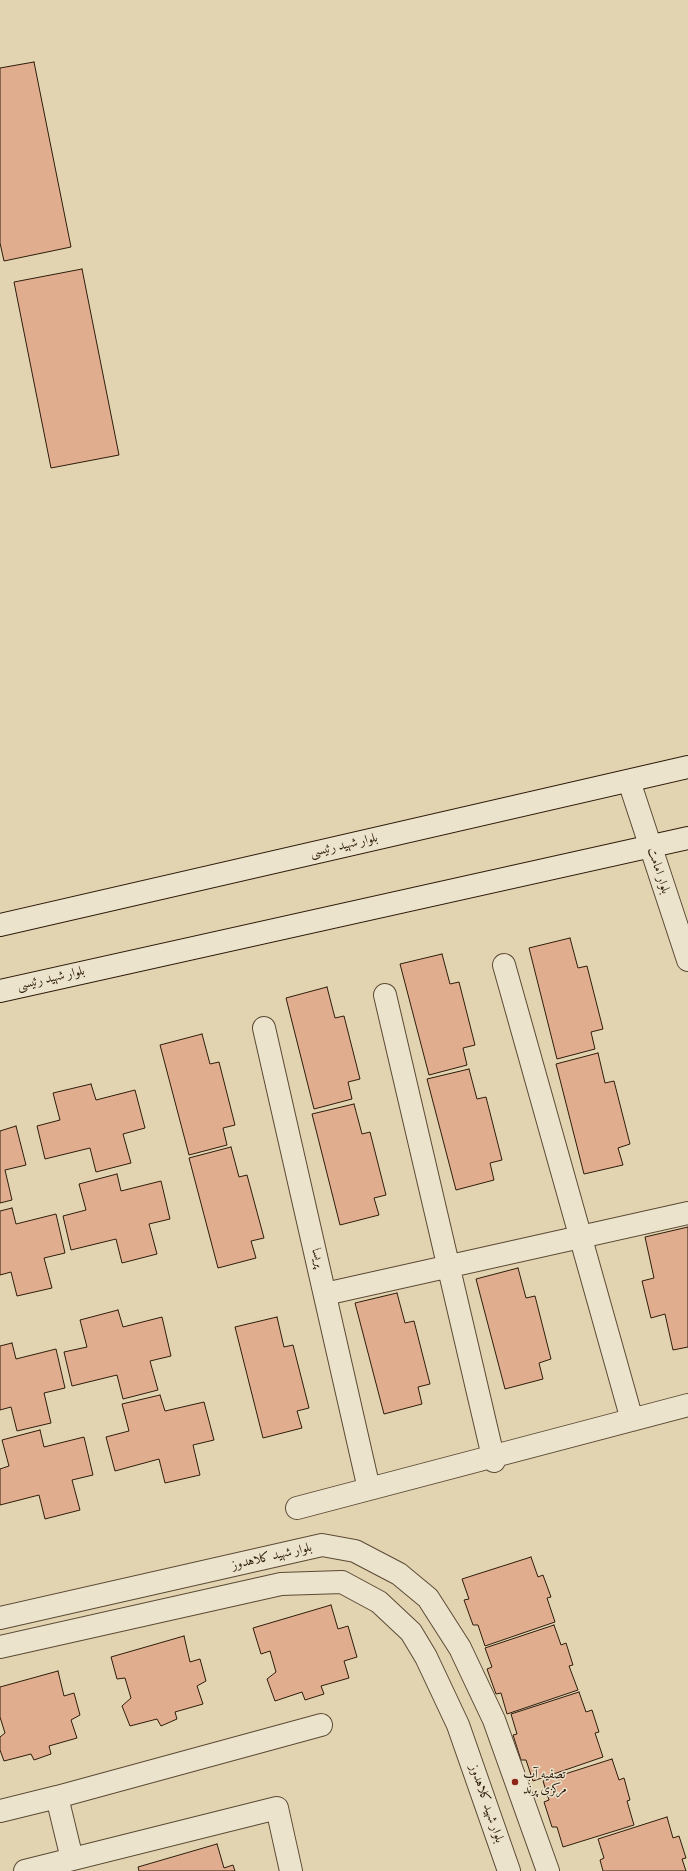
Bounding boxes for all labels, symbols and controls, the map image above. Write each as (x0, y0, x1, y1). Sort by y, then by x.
street label: بلوار شهید رئیسی (309, 831, 379, 861)
street label: بلوار امامت (643, 846, 673, 896)
street label: بلوار شهید رئیسی (16, 964, 86, 994)
street label: پریسا (307, 1247, 327, 1269)
street label: بلوار شهید کلاهدوز (230, 1540, 314, 1574)
street label: بلوار شهید کلاهدوز (465, 1763, 507, 1845)
place label: تصفیه آب مرکزی پرند (523, 1767, 567, 1798)
marker: تصفیه آب مرکزی پرند (510, 1777, 520, 1787)

